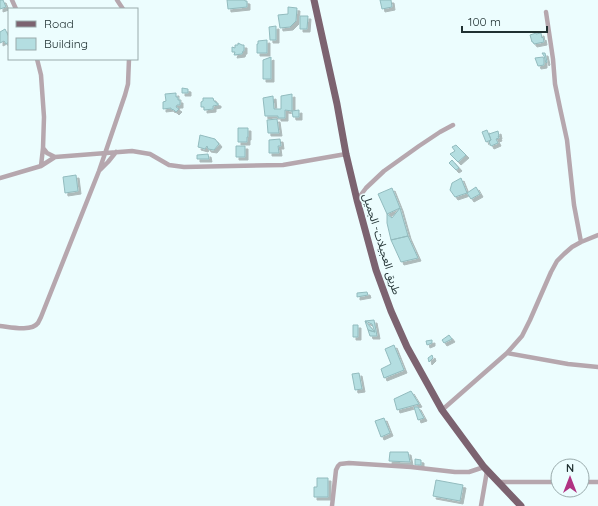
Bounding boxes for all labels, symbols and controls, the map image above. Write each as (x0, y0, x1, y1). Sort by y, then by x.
legend (8, 8, 138, 60)
scale bar (462, 8, 547, 34)
text: 100 m (468, 14, 501, 29)
text: Road (44, 16, 74, 31)
text: Building (44, 36, 88, 51)
street label: طريق العجيلات- الجميل (360, 192, 404, 296)
north arrow (550, 458, 590, 498)
text: N (566, 461, 574, 475)

